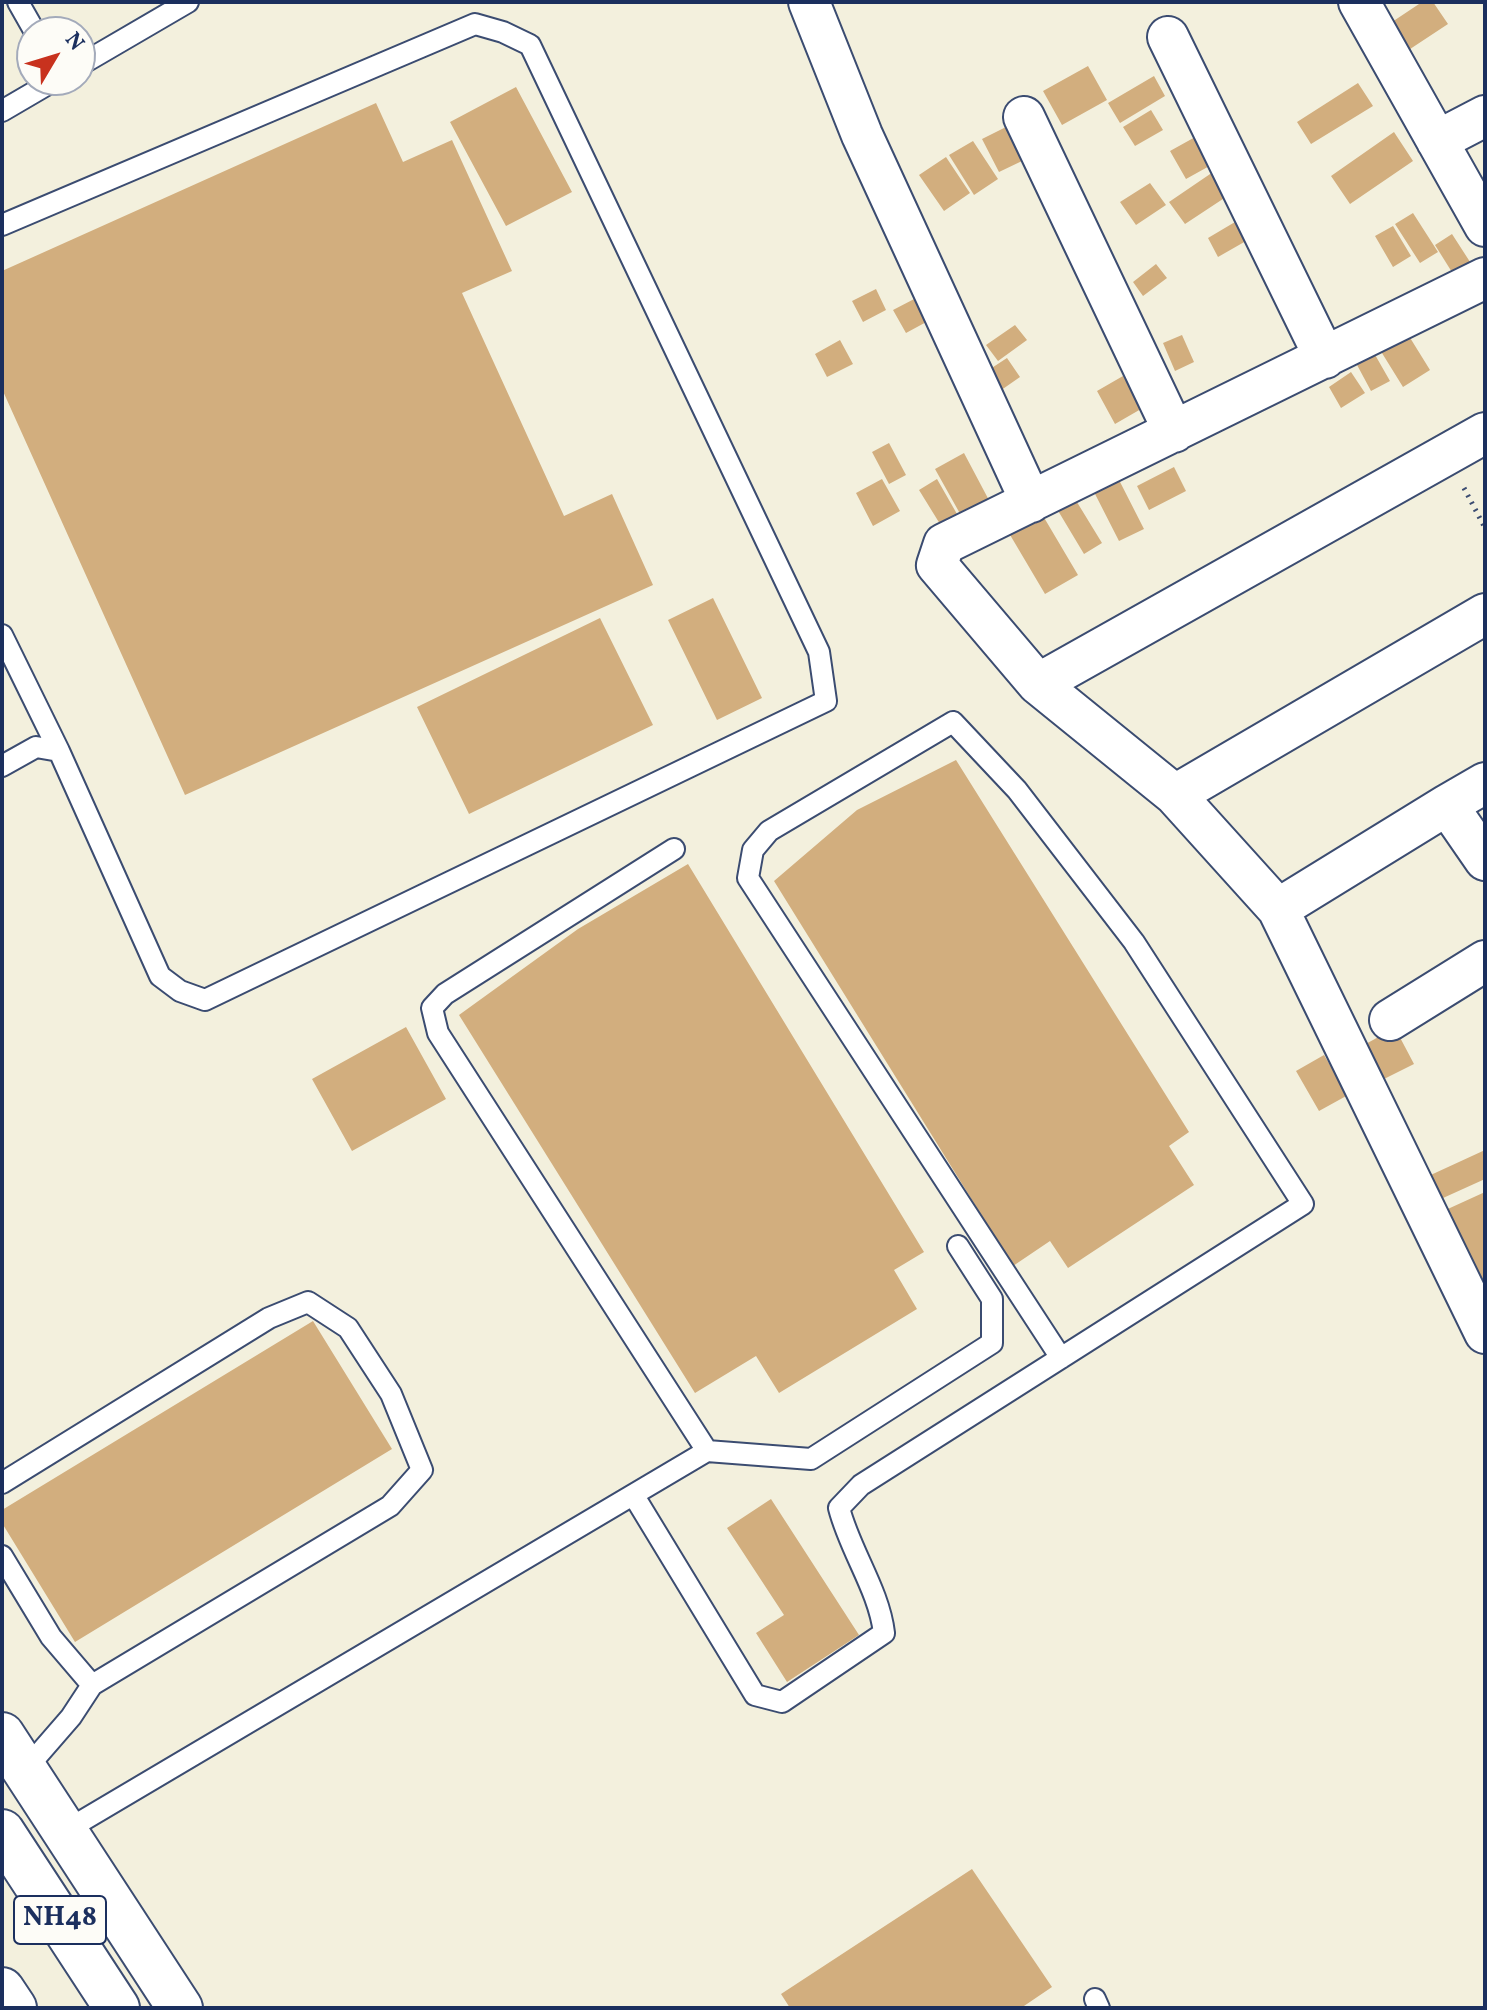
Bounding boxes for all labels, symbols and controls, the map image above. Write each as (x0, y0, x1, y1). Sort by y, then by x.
north arrow (16, 16, 96, 96)
text: N (57, 26, 91, 58)
road number: NH48 (14, 1896, 106, 1944)

